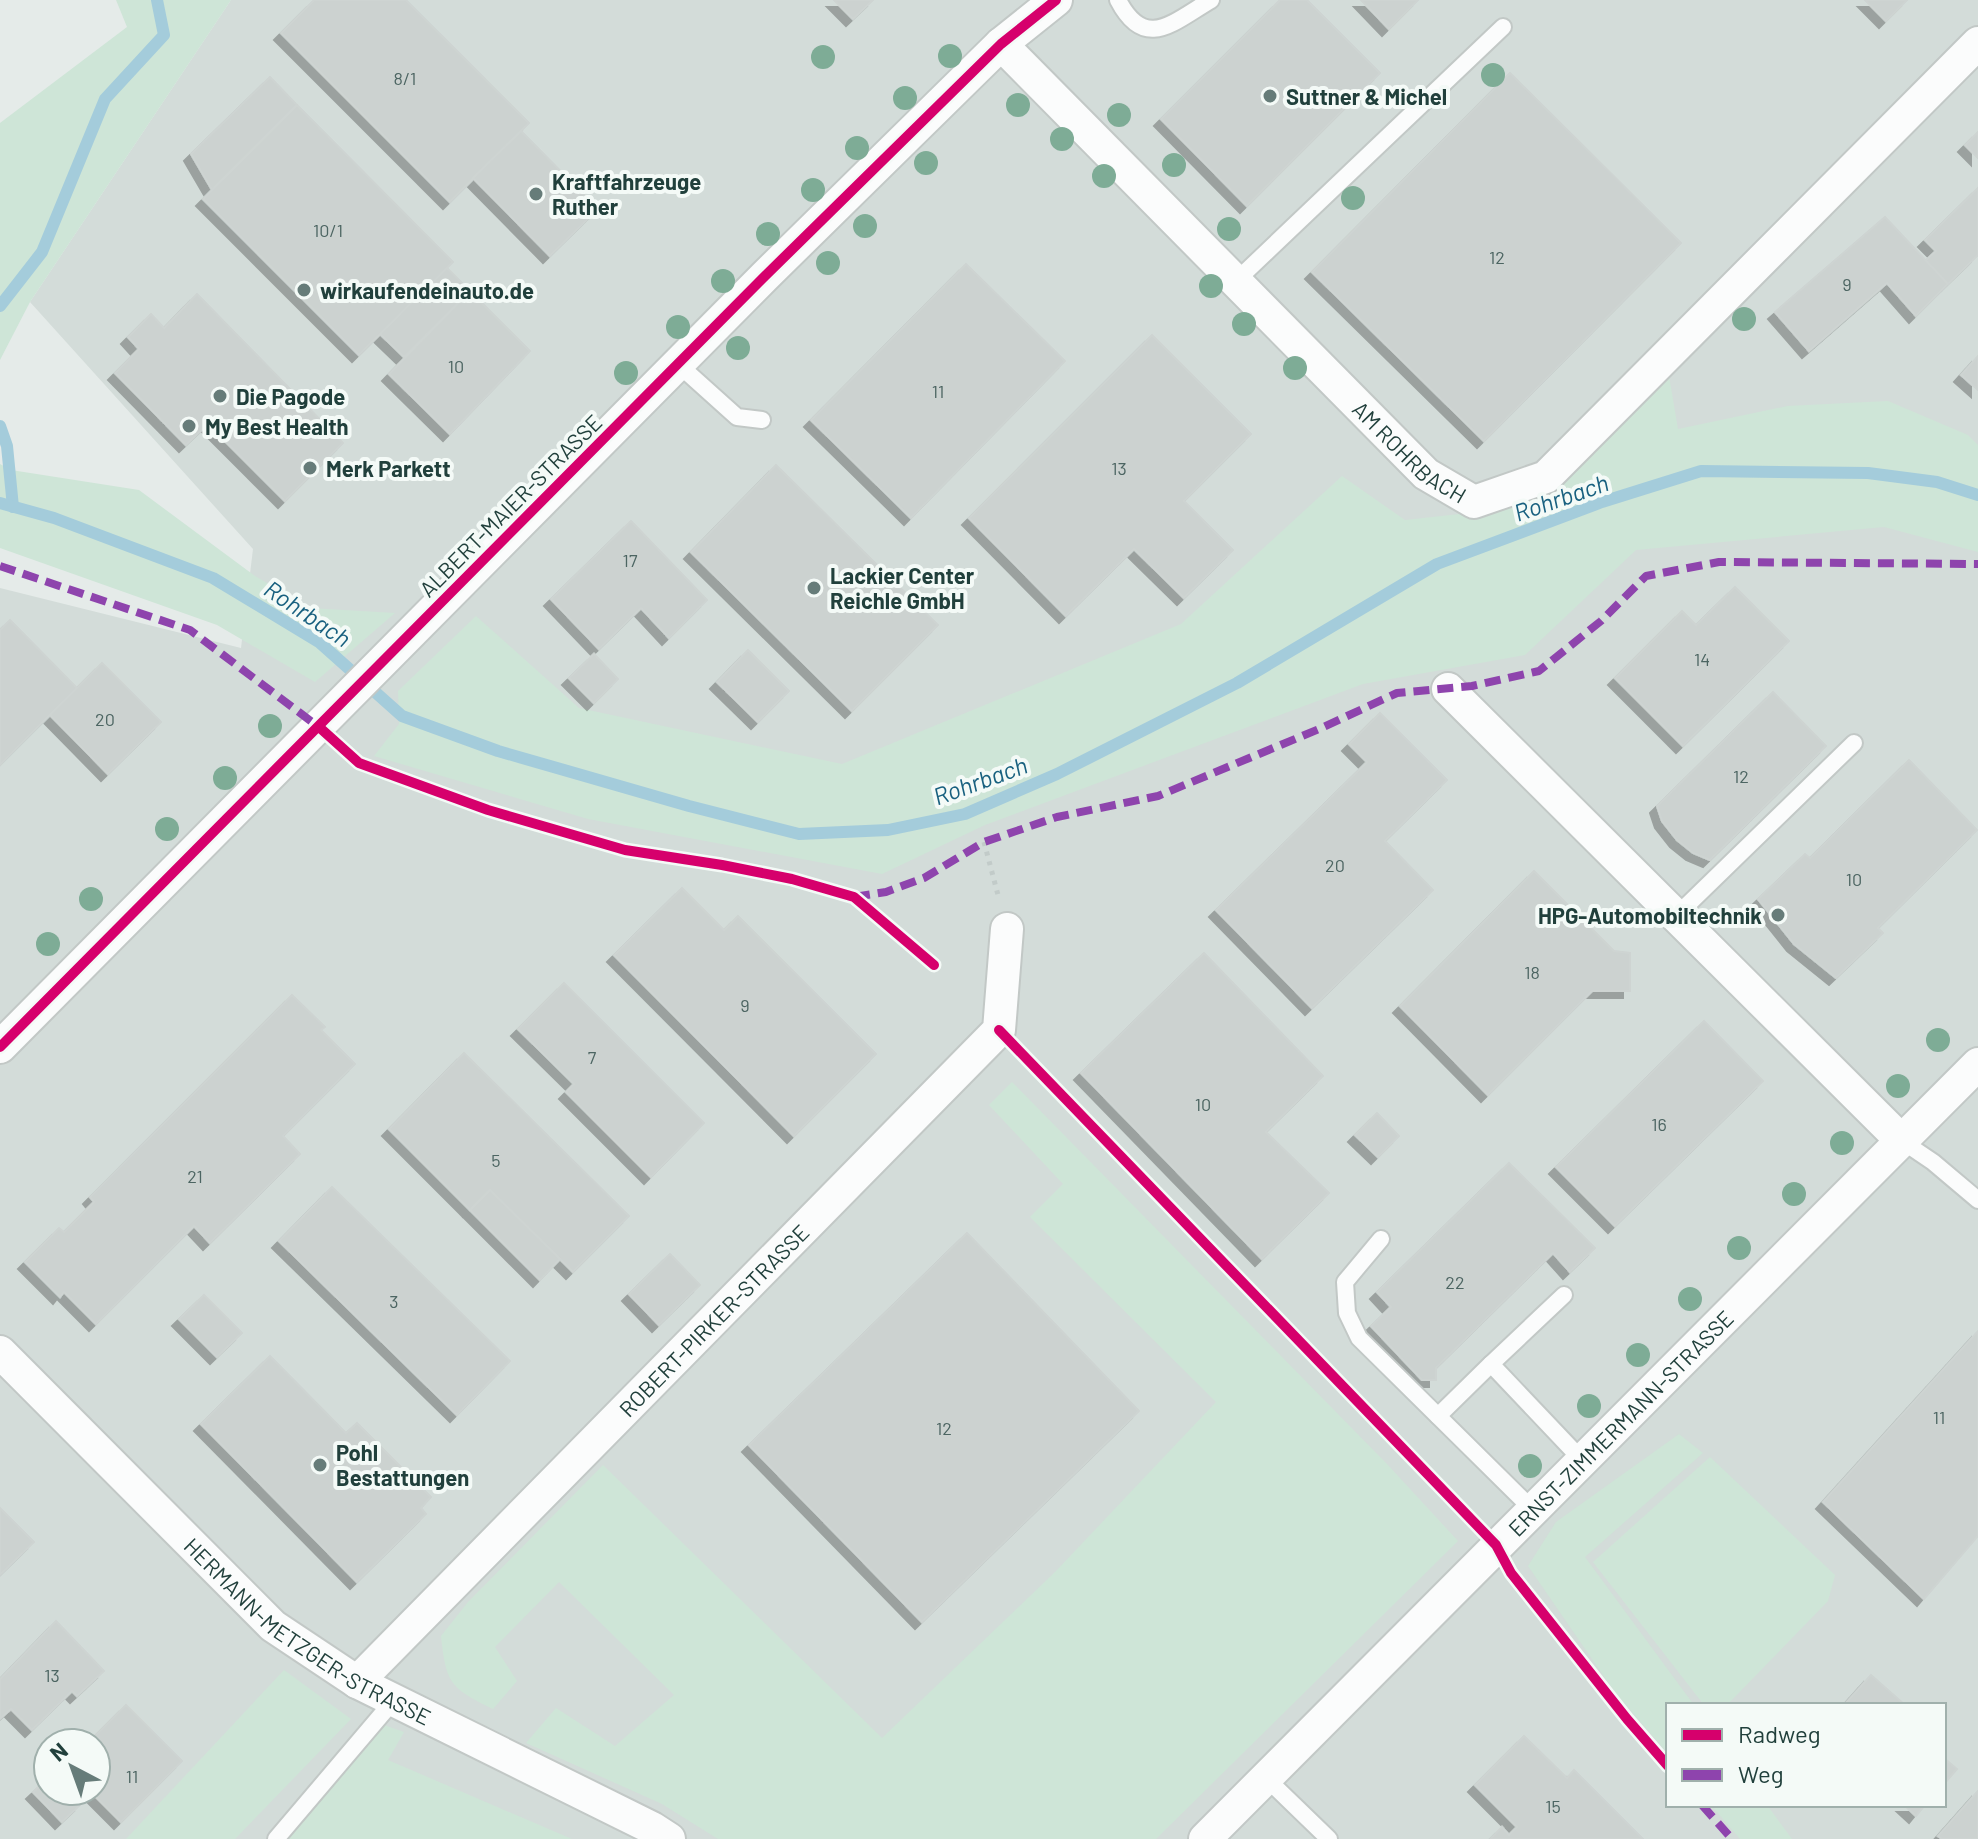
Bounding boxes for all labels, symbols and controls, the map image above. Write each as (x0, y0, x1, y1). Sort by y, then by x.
house number: 8/1 (394, 67, 416, 89)
place label: Suttner & Michel (1286, 83, 1447, 109)
marker: Suttner & Michel (1261, 87, 1279, 105)
place label: Kraftfahrzeuge Ruther (552, 168, 701, 219)
marker: Kraftfahrzeuge Ruther (527, 185, 545, 203)
house number: 10/1 (313, 219, 343, 241)
house number: 12 (1489, 246, 1505, 268)
house number: 9 (1842, 273, 1852, 295)
place label: wirkaufendeinauto.de (320, 277, 534, 303)
marker: wirkaufendeinauto.de (295, 281, 313, 299)
house number: 10 (448, 355, 464, 377)
house number: 11 (932, 380, 944, 402)
place label: Die Pagode (236, 383, 345, 409)
marker: Die Pagode (211, 387, 229, 405)
street label: AM ROHRBACH (1348, 395, 1471, 508)
street label: ALBERT-MAIER-STRASSE (413, 408, 607, 602)
place label: My Best Health (205, 413, 349, 439)
marker: My Best Health (180, 417, 198, 435)
place label: Merk Parkett (326, 455, 451, 481)
house number: 13 (1111, 457, 1127, 479)
marker: Merk Parkett (301, 459, 319, 477)
water label: Rohrbach (1510, 467, 1612, 527)
house number: 17 (623, 549, 638, 571)
place label: Lackier Center Reichle GmbH (830, 562, 975, 613)
water label: Rohrbach (259, 574, 357, 652)
marker: Lackier Center Reichle GmbH (805, 579, 823, 597)
house number: 14 (1694, 648, 1710, 670)
house number: 20 (95, 708, 115, 730)
water label: Rohrbach (929, 750, 1031, 810)
house number: 12 (1733, 765, 1749, 787)
house number: 20 (1325, 854, 1345, 876)
house number: 10 (1846, 868, 1862, 890)
place label: HPG-Automobiltechnik (1538, 902, 1762, 928)
marker: HPG-Automobiltechnik (1769, 906, 1787, 924)
house number: 18 (1524, 961, 1540, 983)
house number: 9 (740, 994, 750, 1016)
house number: 7 (588, 1046, 597, 1068)
house number: 10 (1195, 1093, 1211, 1115)
house number: 16 (1651, 1113, 1667, 1135)
house number: 5 (491, 1149, 501, 1171)
house number: 21 (187, 1165, 203, 1187)
street label: ROBERT-PIRKER-STRASSE (613, 1219, 814, 1421)
house number: 22 (1445, 1271, 1465, 1293)
house number: 3 (389, 1290, 399, 1312)
street label: ERNST-ZIMMERMANN-STRASSE (1502, 1305, 1738, 1541)
house number: 11 (1933, 1406, 1945, 1428)
house number: 12 (936, 1417, 952, 1439)
place label: Pohl Bestattungen (336, 1439, 469, 1490)
marker: Pohl Bestattungen (311, 1456, 329, 1474)
street label: HERMANN-METZGER-STRASSE (179, 1532, 435, 1730)
house number: 13 (44, 1664, 60, 1686)
legend (1666, 1703, 1946, 1807)
text: Radweg (1738, 1719, 1821, 1748)
north arrow (32, 1727, 112, 1807)
text: N (44, 1737, 72, 1766)
text: Weg (1738, 1759, 1784, 1788)
house number: 11 (126, 1765, 138, 1787)
house number: 15 (1545, 1795, 1561, 1817)

